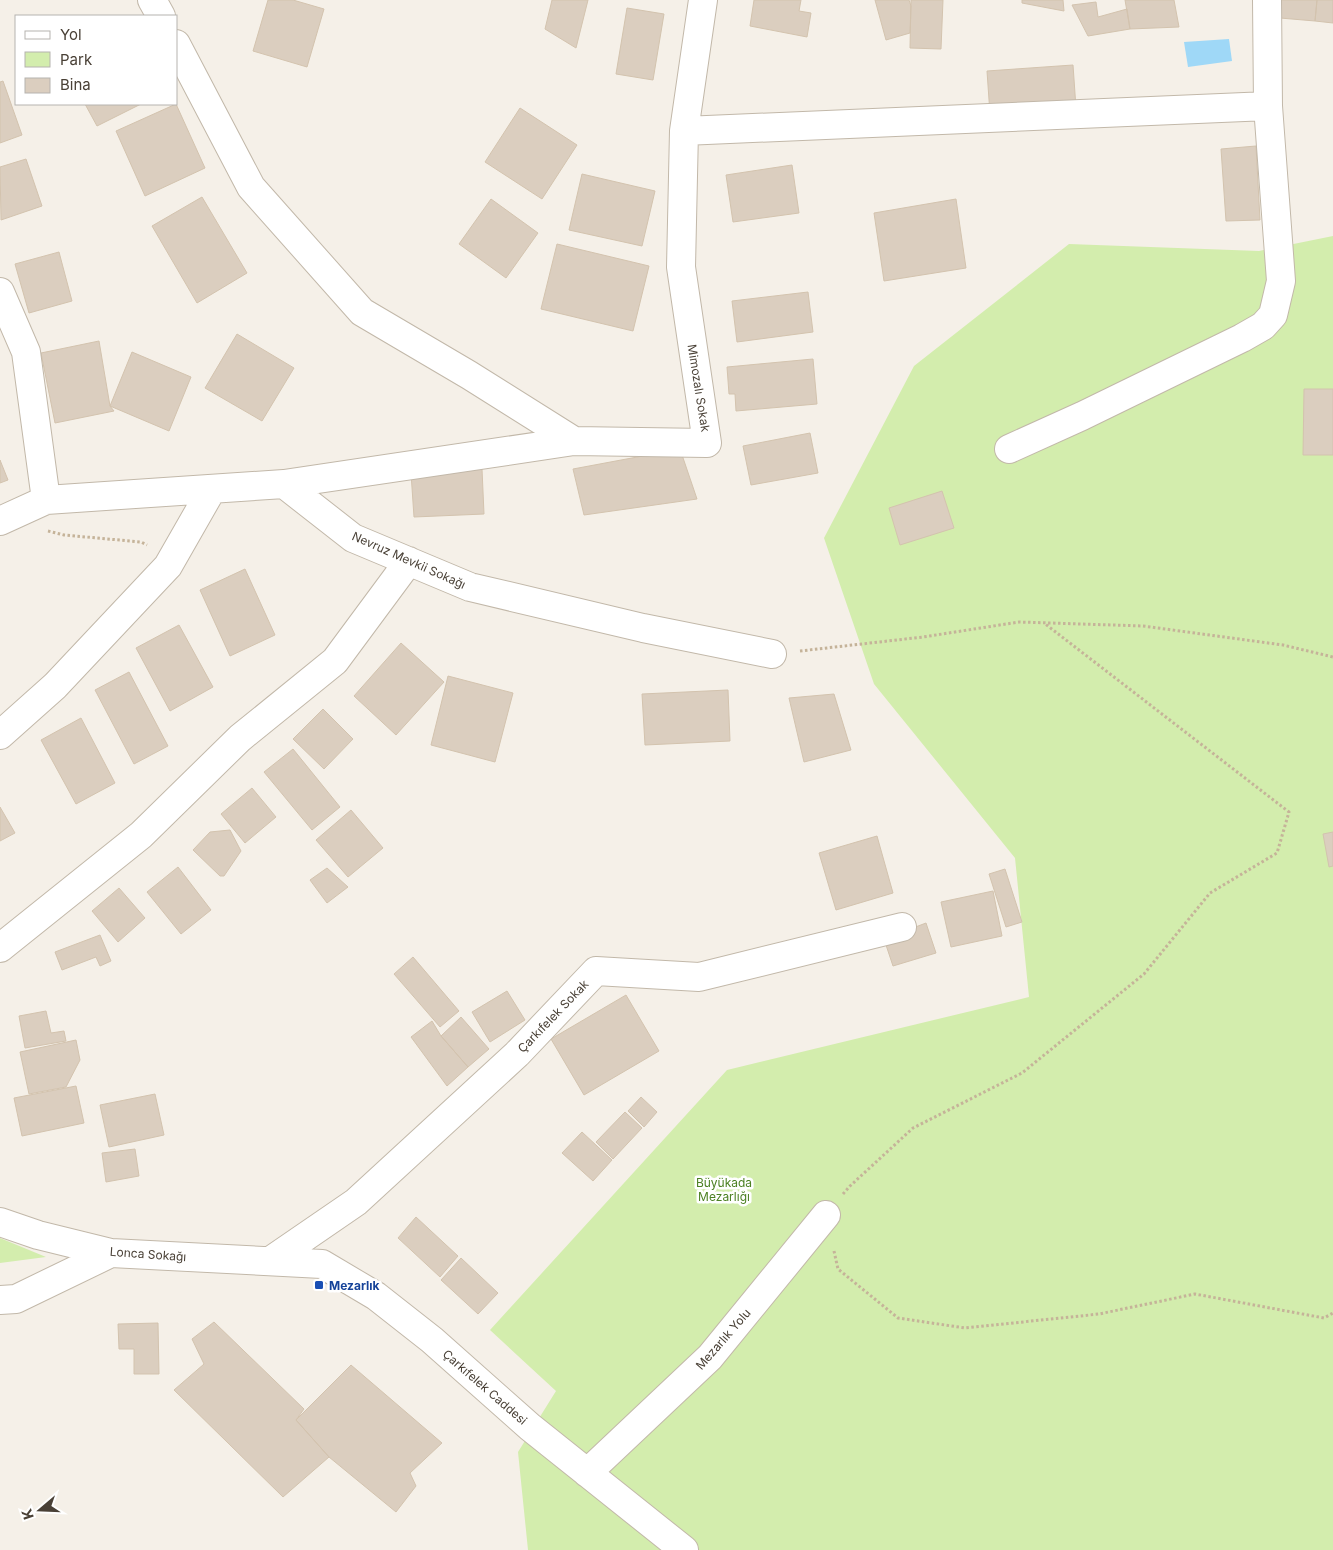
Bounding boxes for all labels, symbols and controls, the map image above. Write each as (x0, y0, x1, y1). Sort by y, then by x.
legend (15, 15, 178, 105)
text: Yol (60, 25, 82, 44)
text: Park (60, 50, 93, 69)
text: Bina (60, 75, 91, 94)
street label: Mimozalı Sokak (685, 343, 713, 433)
street label: Nevruz Mevkii Sokağı (350, 528, 468, 592)
street label: Çarkıfelek Sokak (514, 976, 592, 1056)
park label: Büyükada Mezarlığı (696, 1175, 752, 1204)
street label: Lonca Sokağı (109, 1244, 187, 1264)
place label: Mezarlık (329, 1278, 380, 1293)
marker: Mezarlık (313, 1279, 325, 1291)
street label: Mezarlık Yolu (692, 1305, 754, 1373)
street label: Çarkıfelek Caddesi (440, 1346, 530, 1428)
north arrow (15, 1485, 65, 1535)
text: K (18, 1507, 37, 1522)

